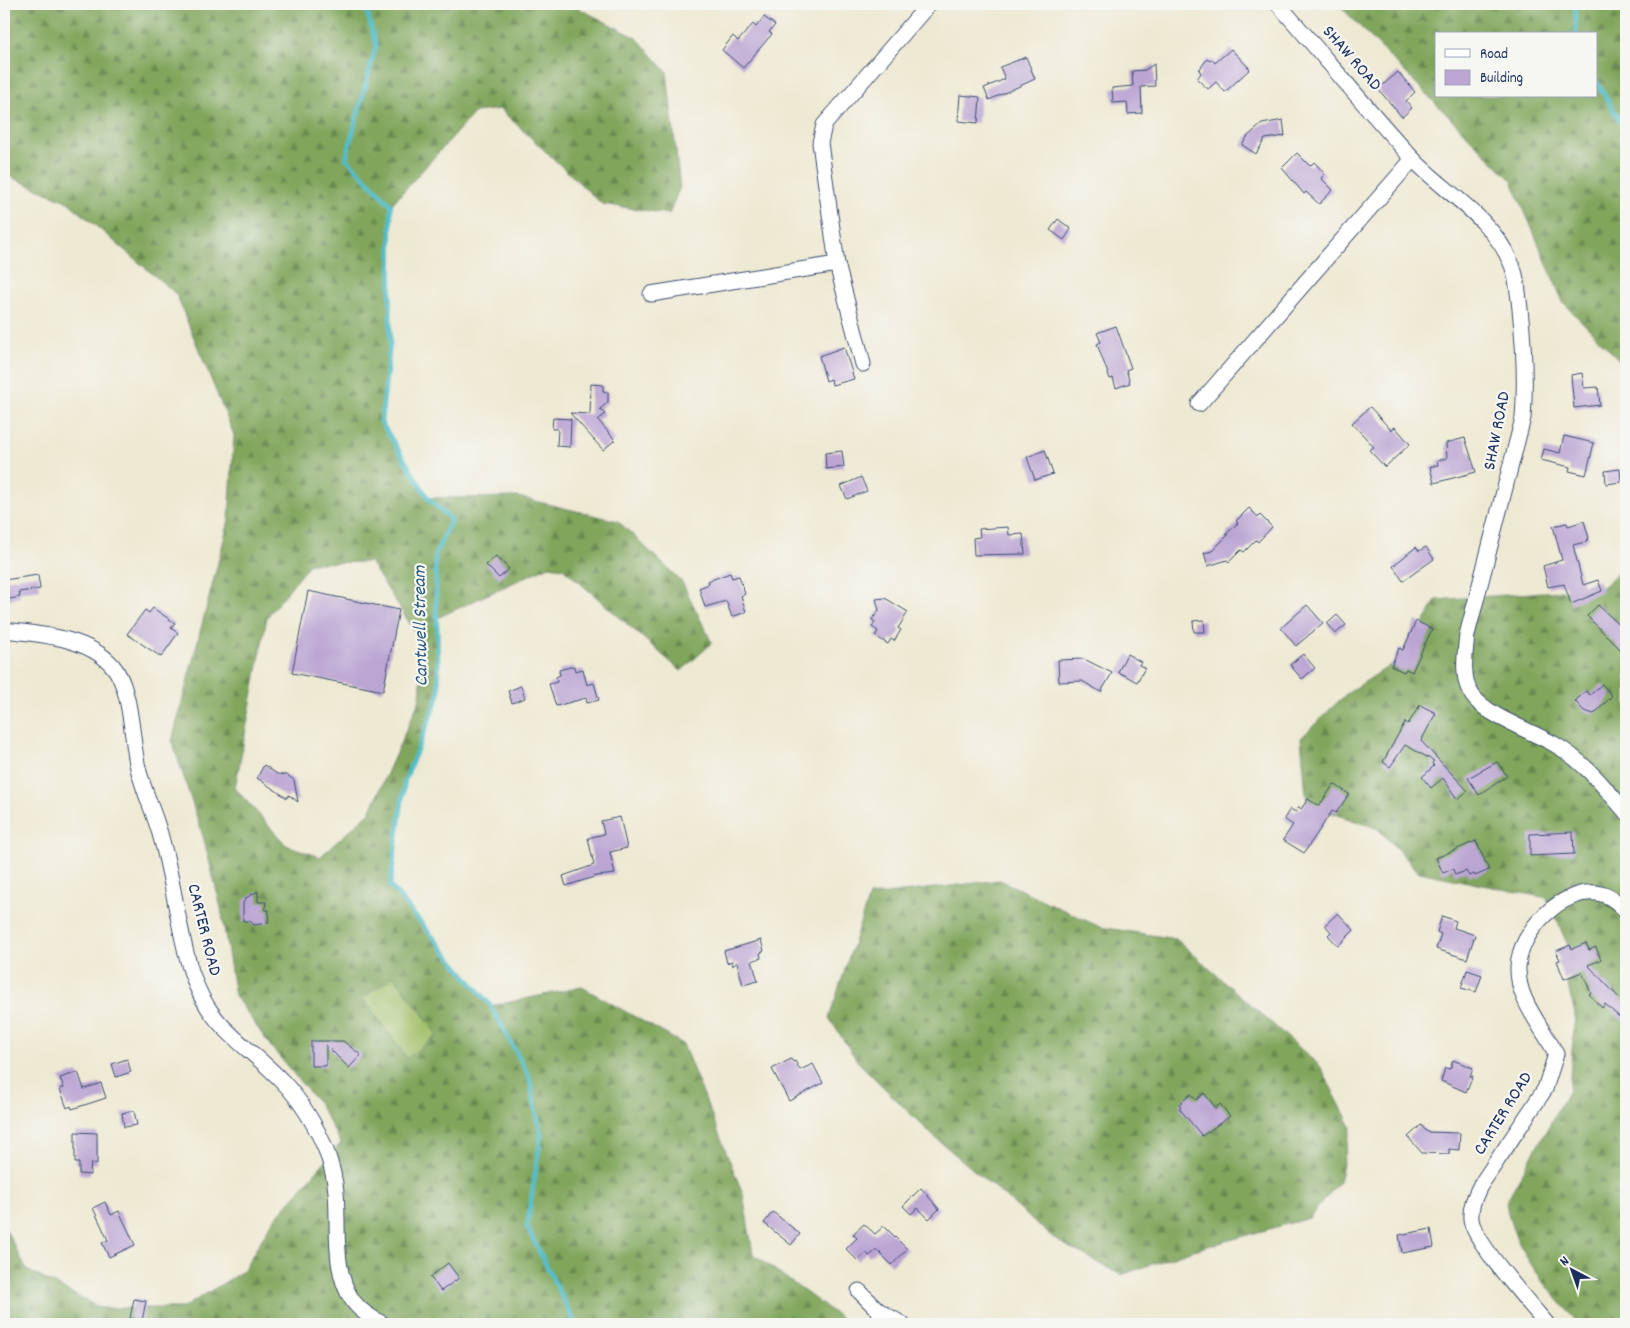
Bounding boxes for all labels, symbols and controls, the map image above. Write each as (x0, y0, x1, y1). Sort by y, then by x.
street label: SHAW ROAD (1315, 21, 1387, 97)
legend (1435, 32, 1598, 98)
text: Road (1480, 44, 1508, 66)
text: Building (1480, 68, 1523, 90)
street label: SHAW ROAD (1478, 390, 1518, 472)
water label: Cantwell Stream (407, 564, 437, 687)
street label: CARTER ROAD (180, 881, 226, 979)
street label: CARTER ROAD (1469, 1068, 1539, 1160)
north arrow (1548, 1246, 1598, 1296)
text: N (1556, 1252, 1574, 1272)

